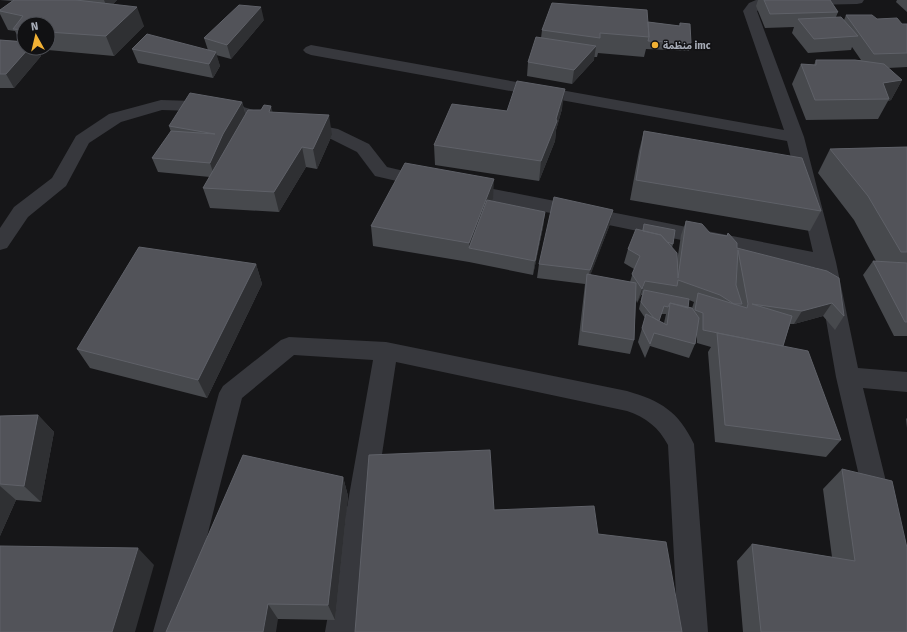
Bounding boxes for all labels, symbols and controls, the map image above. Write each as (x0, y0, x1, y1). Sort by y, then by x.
north arrow (16, 16, 56, 56)
text: N (30, 20, 39, 34)
marker: منظمة imc (650, 40, 660, 50)
place label: منظمة imc (663, 40, 711, 52)

